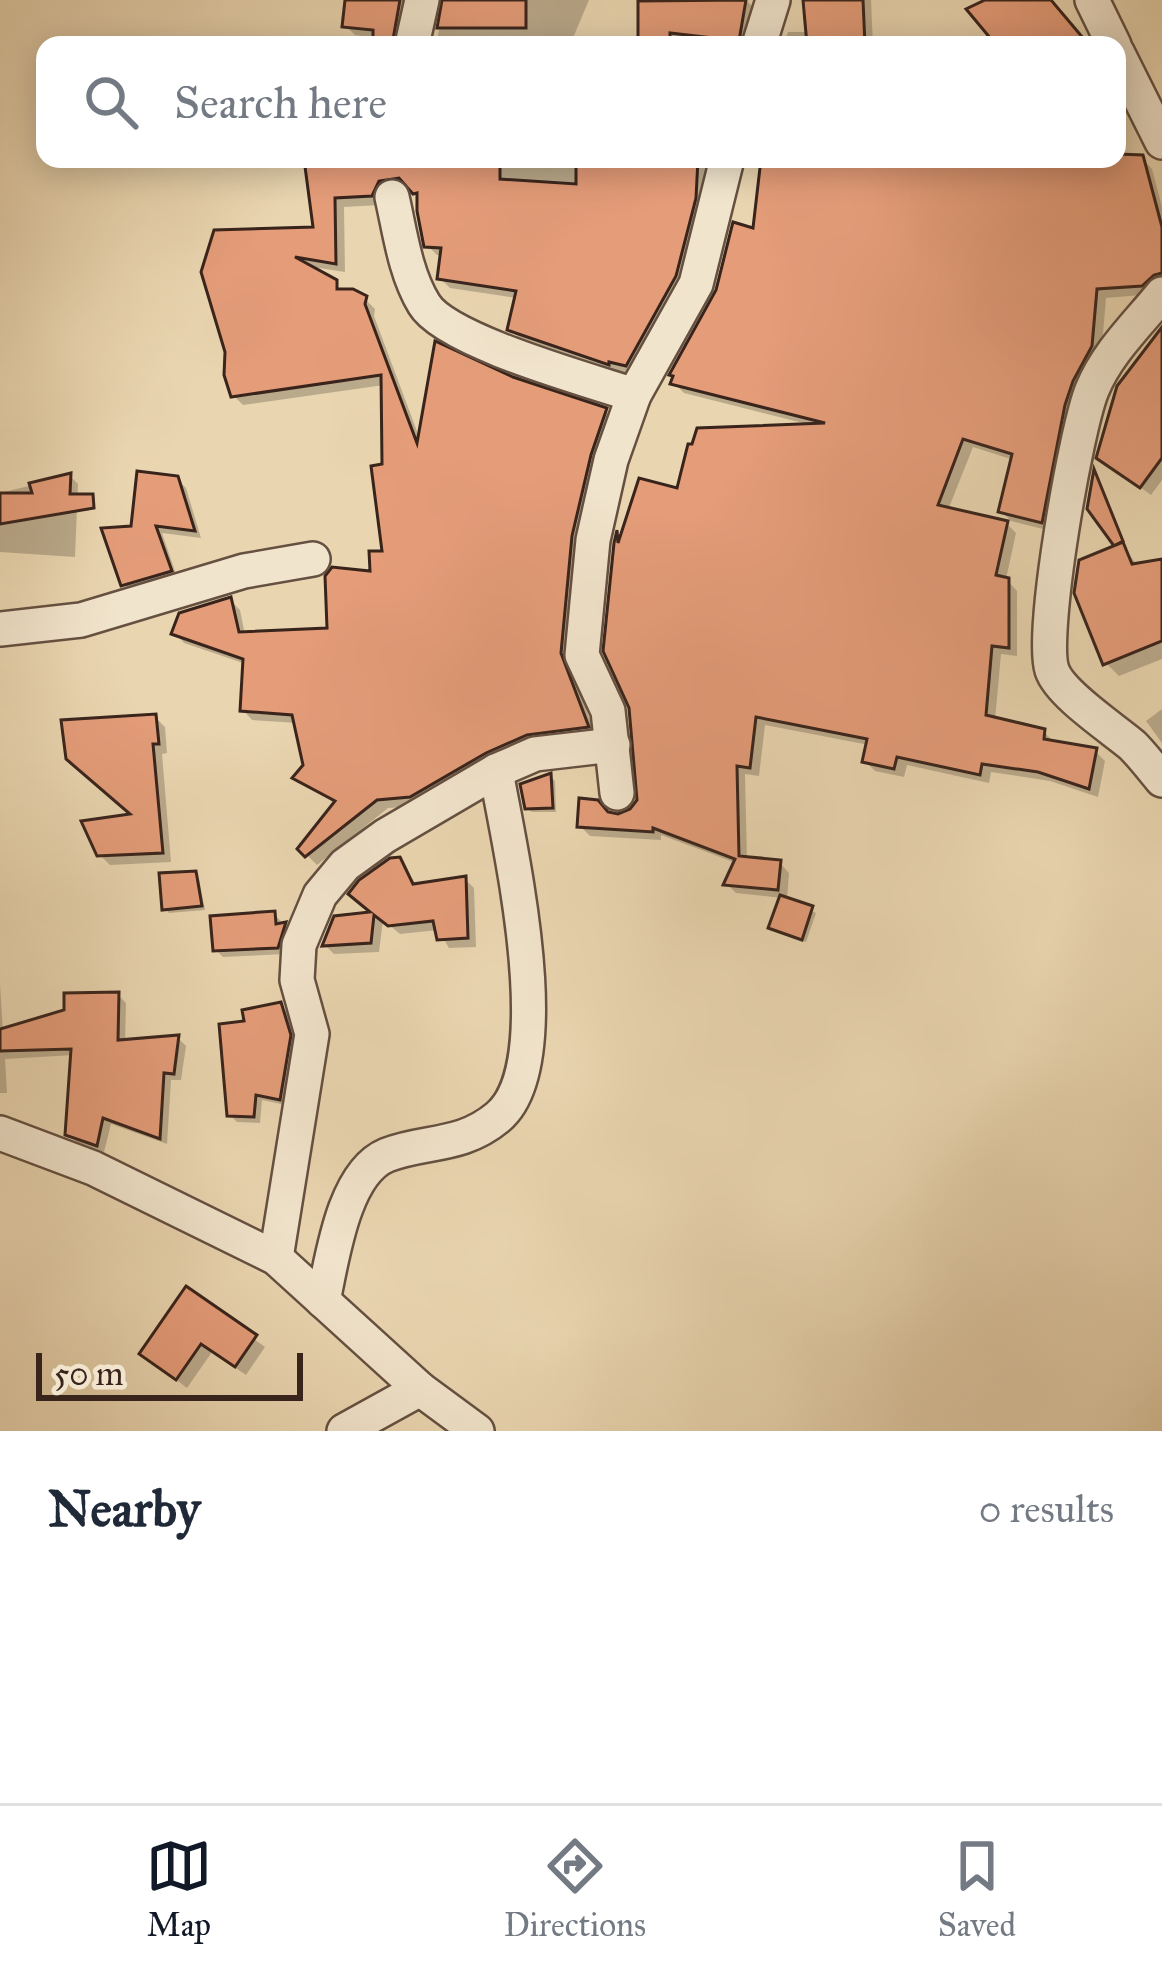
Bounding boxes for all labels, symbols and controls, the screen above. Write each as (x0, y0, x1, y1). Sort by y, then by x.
search box (36, 36, 1126, 168)
icon: search (78, 69, 144, 135)
text: Search here (174, 75, 387, 130)
scale bar (36, 1347, 303, 1400)
text: 50 m (54, 1354, 123, 1394)
text: Nearby (48, 1478, 200, 1540)
text: 0 results (979, 1485, 1114, 1533)
tab: Map (146, 1833, 212, 1945)
tab: Directions (504, 1833, 646, 1945)
tab: Saved (938, 1833, 1016, 1945)

